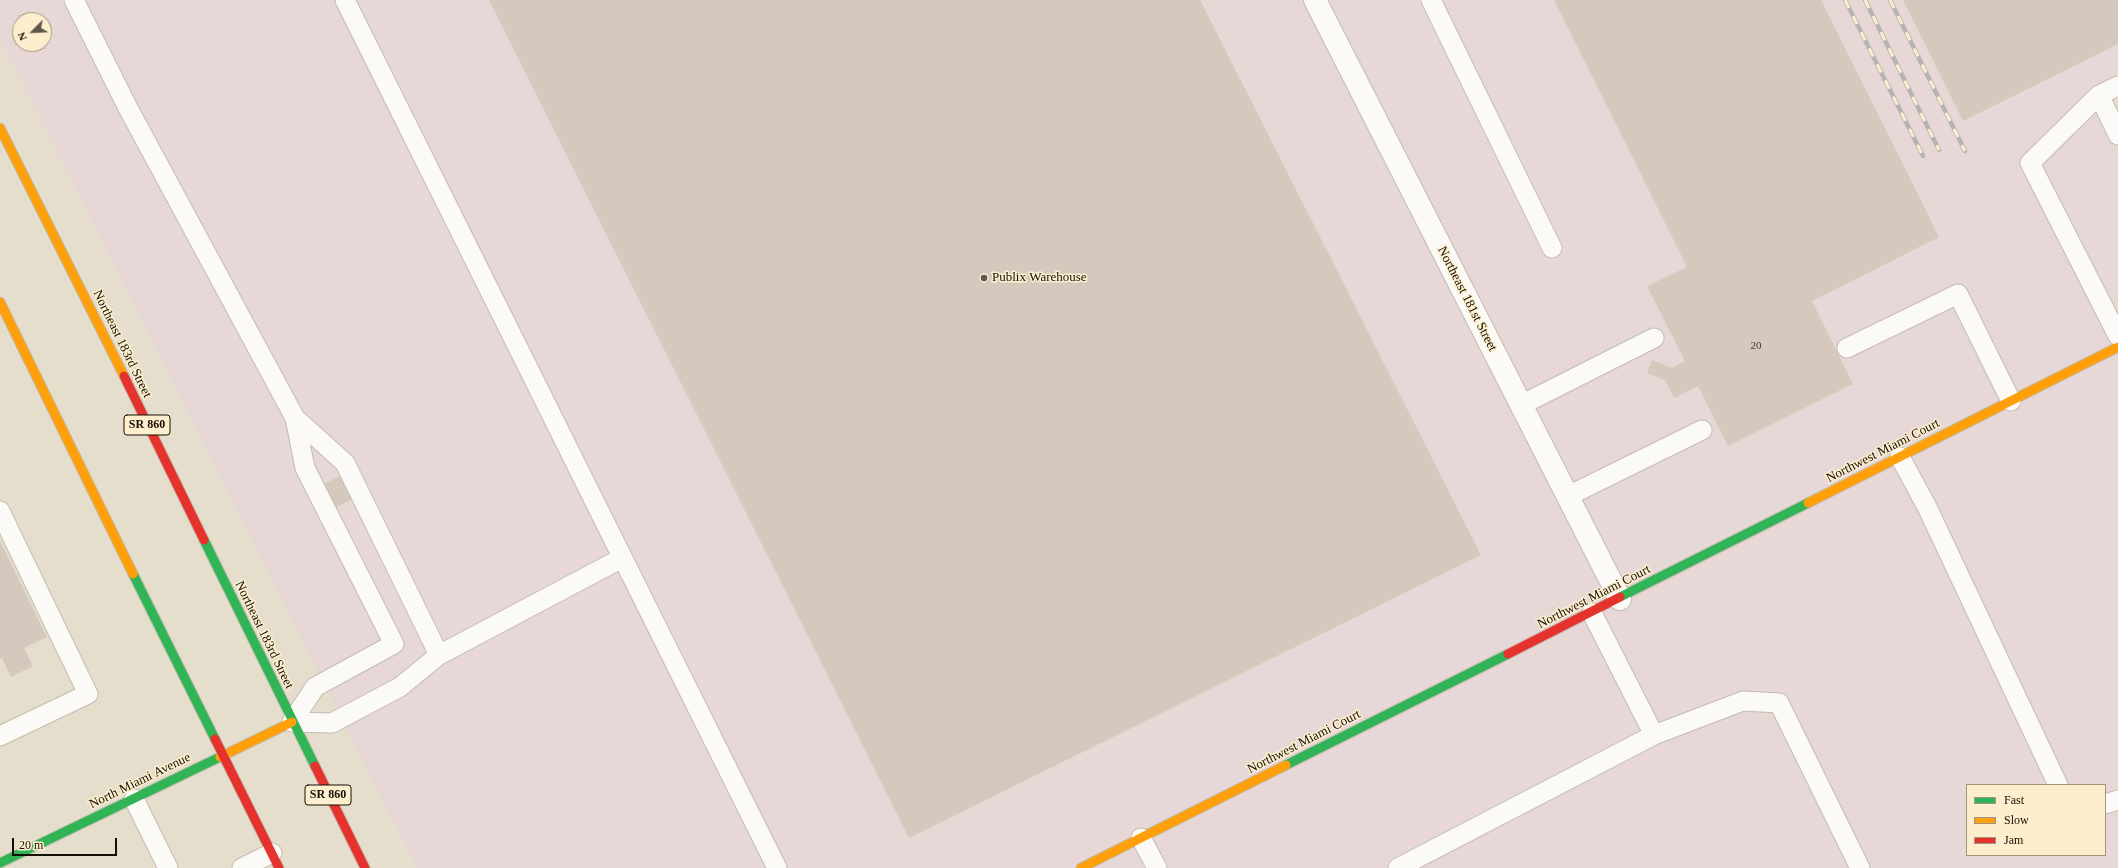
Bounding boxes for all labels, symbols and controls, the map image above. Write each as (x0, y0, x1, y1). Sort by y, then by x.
north arrow (12, 12, 52, 52)
text: N (15, 30, 29, 43)
street label: Northeast 181st Street (1434, 244, 1500, 354)
place label: Publix Warehouse (992, 270, 1087, 286)
marker: Publix Warehouse (979, 273, 989, 283)
street label: Northeast 183rd Street (89, 288, 155, 400)
house number: 20 (1750, 339, 1762, 353)
road number: SR 860 (124, 415, 170, 435)
street label: Northwest Miami Court (1824, 416, 1942, 486)
street label: Northwest Miami Court (1535, 562, 1653, 632)
street label: Northeast 183rd Street (231, 579, 297, 691)
street label: Northwest Miami Court (1245, 707, 1363, 777)
street label: North Miami Avenue (87, 750, 193, 812)
legend (1966, 784, 2106, 856)
road number: SR 860 (305, 785, 351, 805)
text: Fast (2004, 793, 2024, 807)
text: Slow (2004, 813, 2029, 827)
scale bar (14, 830, 119, 856)
text: Jam (2004, 833, 2023, 847)
text: 20 m (19, 838, 43, 852)

